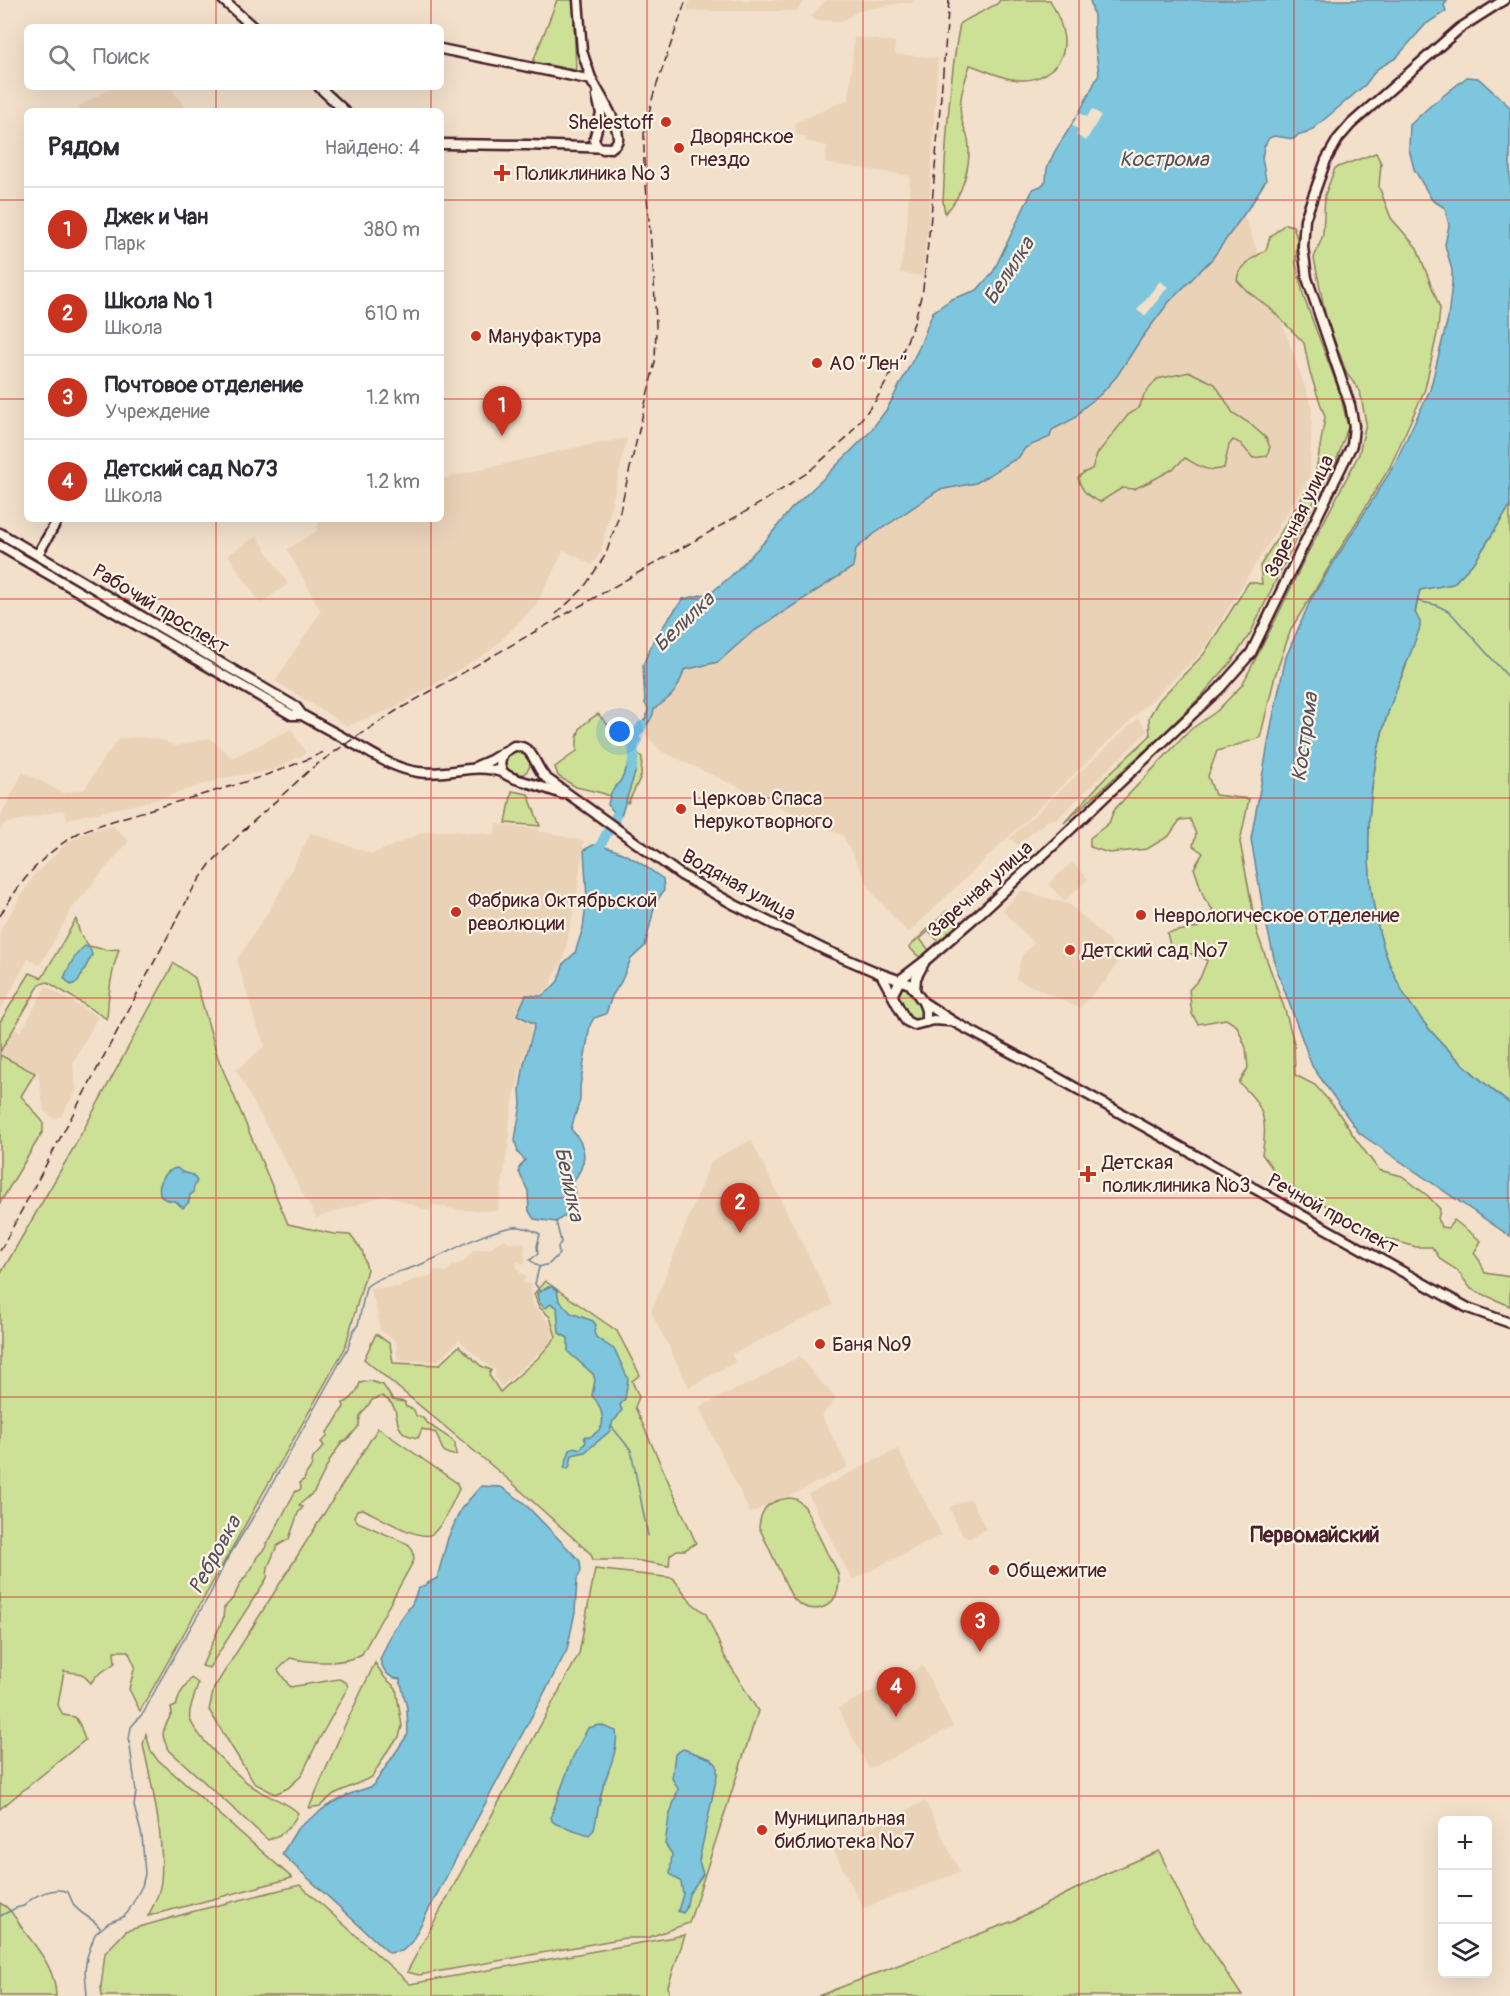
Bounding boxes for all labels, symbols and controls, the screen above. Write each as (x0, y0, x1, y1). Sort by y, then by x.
search box (24, 24, 444, 90)
icon: search (45, 41, 78, 74)
text: Поиск (93, 43, 150, 71)
place label: Shelestoff (568, 110, 654, 135)
marker: Shelestoff (659, 115, 673, 129)
place label: Дворянское гнездо (690, 124, 794, 172)
text: Рядом (48, 131, 120, 163)
text: Найдено: 4 (325, 135, 420, 160)
marker: Дворянское гнездо (672, 141, 686, 155)
water label: Кострома (1120, 146, 1210, 173)
place label: Поликлиника № 3 (516, 161, 671, 186)
marker: Поликлиника № 3 (493, 164, 511, 182)
text: Джек и Чан (105, 203, 208, 231)
text: 1 (64, 217, 71, 242)
text: 380 m (363, 217, 420, 242)
text: Парк (105, 231, 146, 256)
water label: Белилка (977, 231, 1041, 310)
text: Школа № 1 (105, 287, 213, 315)
text: 2 (62, 301, 73, 326)
text: 610 m (365, 301, 420, 326)
text: Школа (105, 315, 162, 340)
place label: Мануфактура (488, 324, 601, 349)
marker: Мануфактура (469, 329, 483, 343)
place label: АО “Лен” (829, 351, 908, 376)
marker: АО “Лен” (810, 356, 824, 370)
text: Почтовое отделение (105, 371, 303, 399)
text: 3 (62, 385, 73, 410)
text: 1.2 km (366, 385, 420, 410)
pin: 1 (482, 386, 522, 436)
text: Учреждение (105, 399, 210, 424)
street label: Заречная улица (1258, 451, 1340, 581)
text: Детский сад №73 (105, 455, 278, 483)
text: 4 (62, 469, 73, 494)
text: 1.2 km (366, 469, 420, 494)
text: Школа (105, 483, 162, 508)
street label: Рабочий проспект (88, 558, 234, 660)
water label: Белилка (648, 585, 721, 658)
water label: Кострома (1285, 690, 1325, 783)
your location (605, 717, 634, 746)
place label: Церковь Спаса Нерукотворного (693, 786, 833, 834)
marker: Церковь Спаса Нерукотворного (674, 802, 688, 816)
street label: Заречная улица (922, 835, 1038, 943)
street label: Водяная улица (678, 843, 800, 927)
place label: Фабрика Октябрьской революции (468, 888, 657, 936)
place label: Неврологическое отделение (1153, 903, 1400, 928)
marker: Фабрика Октябрьской революции (449, 905, 463, 919)
marker: Неврологическое отделение (1134, 908, 1148, 922)
place label: Детский сад №7 (1081, 938, 1228, 963)
marker: Детский сад №7 (1063, 943, 1077, 957)
water label: Белилка (548, 1145, 590, 1225)
place label: Детская поликлиника №3 (1101, 1150, 1250, 1198)
marker: Детская поликлиника №3 (1079, 1165, 1097, 1183)
street label: Речной проспект (1263, 1168, 1403, 1260)
pin: 2 (720, 1184, 760, 1233)
place label: Баня №9 (832, 1332, 912, 1357)
marker: Баня №9 (813, 1337, 827, 1351)
water label: Ребровка (183, 1510, 248, 1599)
district label: Первомайский (1250, 1522, 1380, 1549)
place label: Общежитие (1006, 1558, 1107, 1583)
marker: Общежитие (987, 1563, 1001, 1577)
pin: 3 (960, 1602, 1000, 1652)
pin: 4 (876, 1668, 916, 1717)
place label: Муниципальная библиотека №7 (774, 1806, 915, 1854)
map controls (1438, 1816, 1492, 1978)
button: + (1438, 1816, 1492, 1870)
marker: Муниципальная библиотека №7 (755, 1823, 769, 1837)
button: − (1438, 1870, 1492, 1924)
button: layers (1438, 1924, 1492, 1978)

